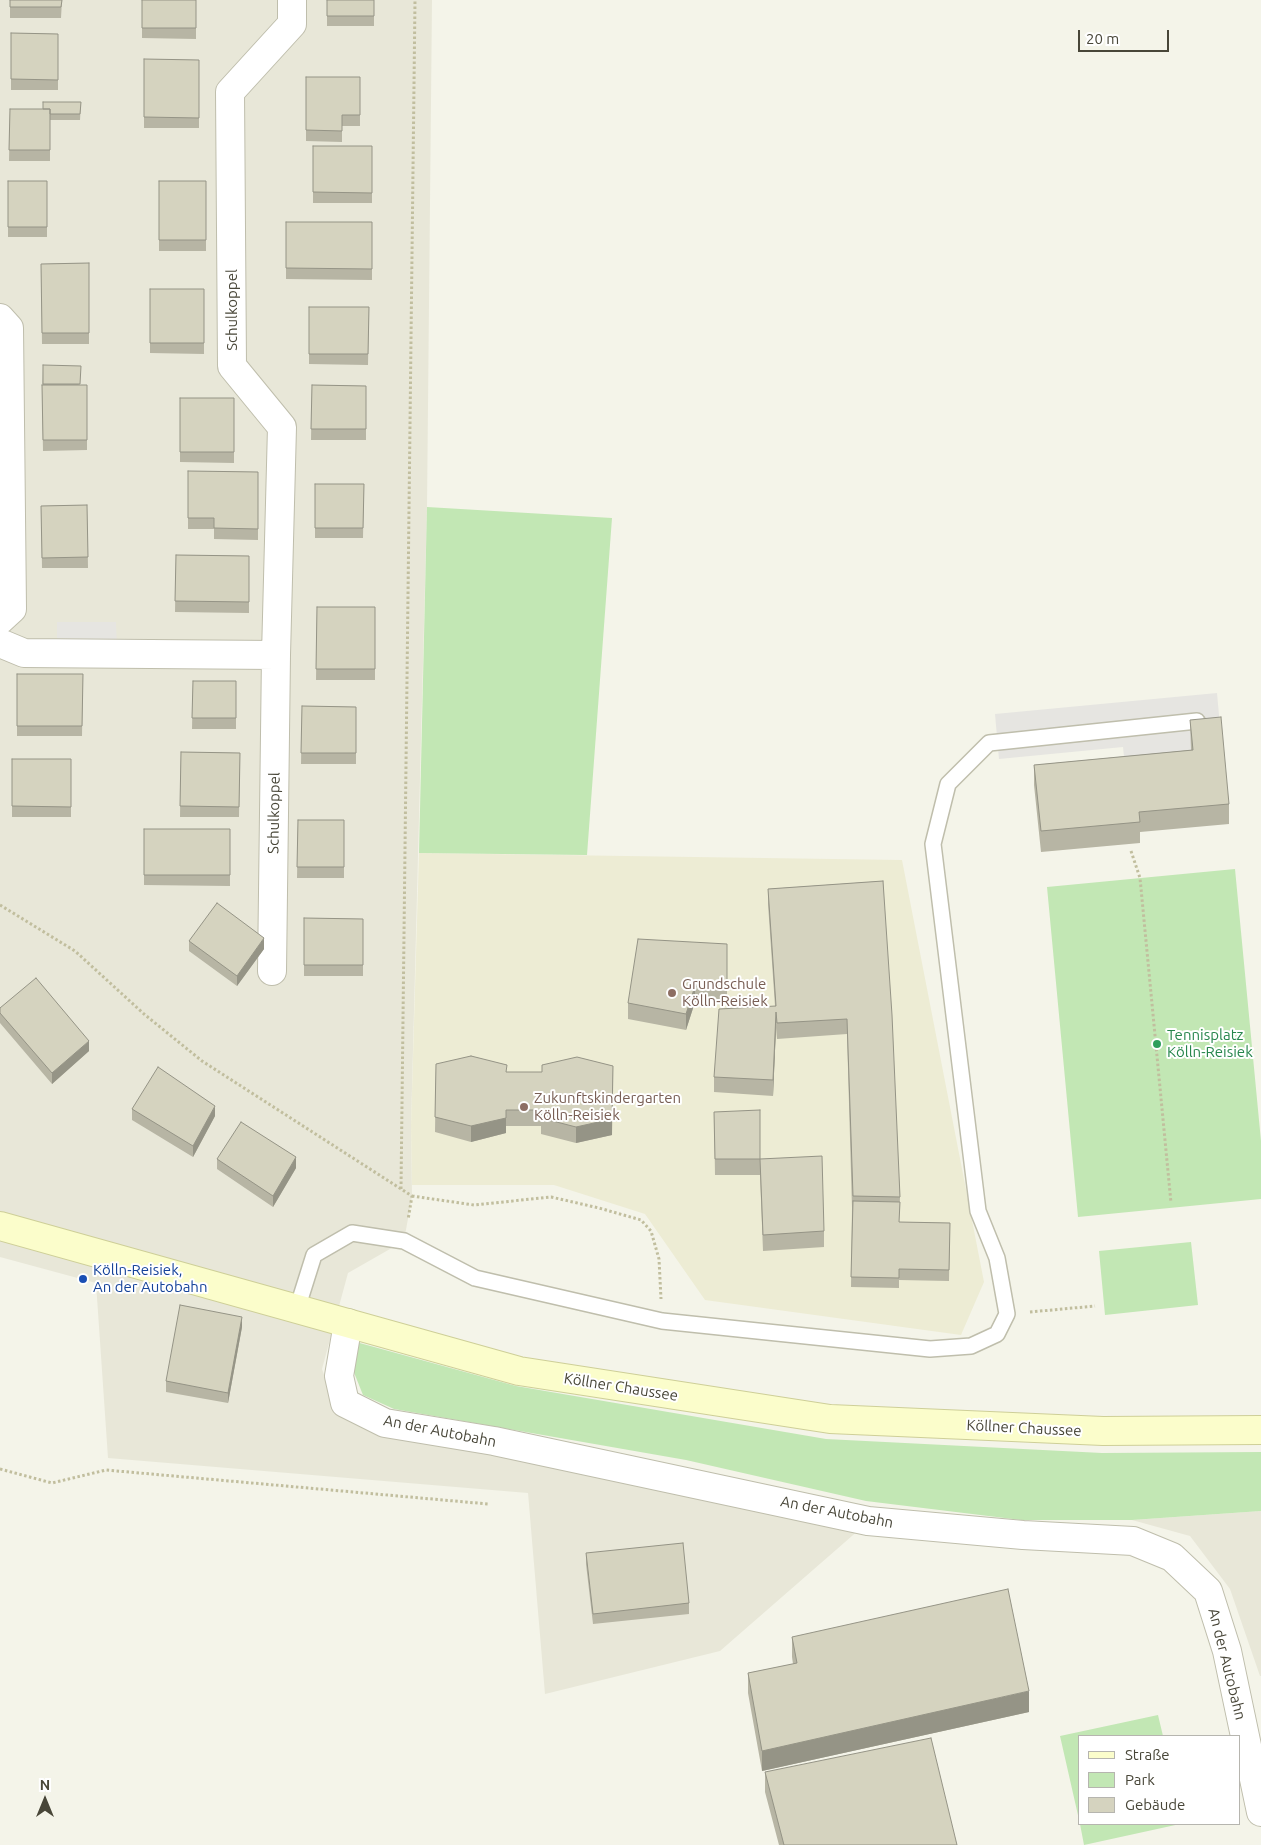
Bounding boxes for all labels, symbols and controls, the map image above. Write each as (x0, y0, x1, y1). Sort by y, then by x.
scale bar (1081, 20, 1172, 52)
text: 20 m (1086, 30, 1119, 47)
street label: Schulkoppel (223, 269, 241, 351)
street label: Schulkoppel (264, 772, 284, 854)
place label: Grundschule Kölln-Reisiek (682, 975, 768, 1010)
marker: Grundschule Kölln-Reisiek (666, 987, 678, 999)
place label: Tennisplatz Kölln-Reisiek (1167, 1026, 1253, 1061)
marker: Tennisplatz Kölln-Reisiek (1151, 1038, 1163, 1050)
place label: Zukunftskindergarten Kölln-Reisiek (534, 1089, 681, 1124)
marker: Zukunftskindergarten Kölln-Reisiek (518, 1101, 530, 1113)
place label: Kölln-Reisiek, An der Autobahn (93, 1261, 207, 1296)
marker: Kölln-Reisiek, An der Autobahn (77, 1273, 89, 1285)
street label: Köllner Chaussee (563, 1369, 679, 1405)
street label: An der Autobahn (382, 1411, 498, 1451)
street label: Köllner Chaussee (966, 1416, 1082, 1440)
street label: An der Autobahn (779, 1492, 895, 1532)
street label: An der Autobahn (1204, 1606, 1250, 1722)
legend (1078, 1735, 1241, 1825)
text: Straße (1125, 1746, 1169, 1763)
text: Park (1125, 1771, 1155, 1788)
north arrow (20, 1775, 70, 1825)
text: N (40, 1777, 50, 1793)
text: Gebäude (1125, 1796, 1185, 1813)

